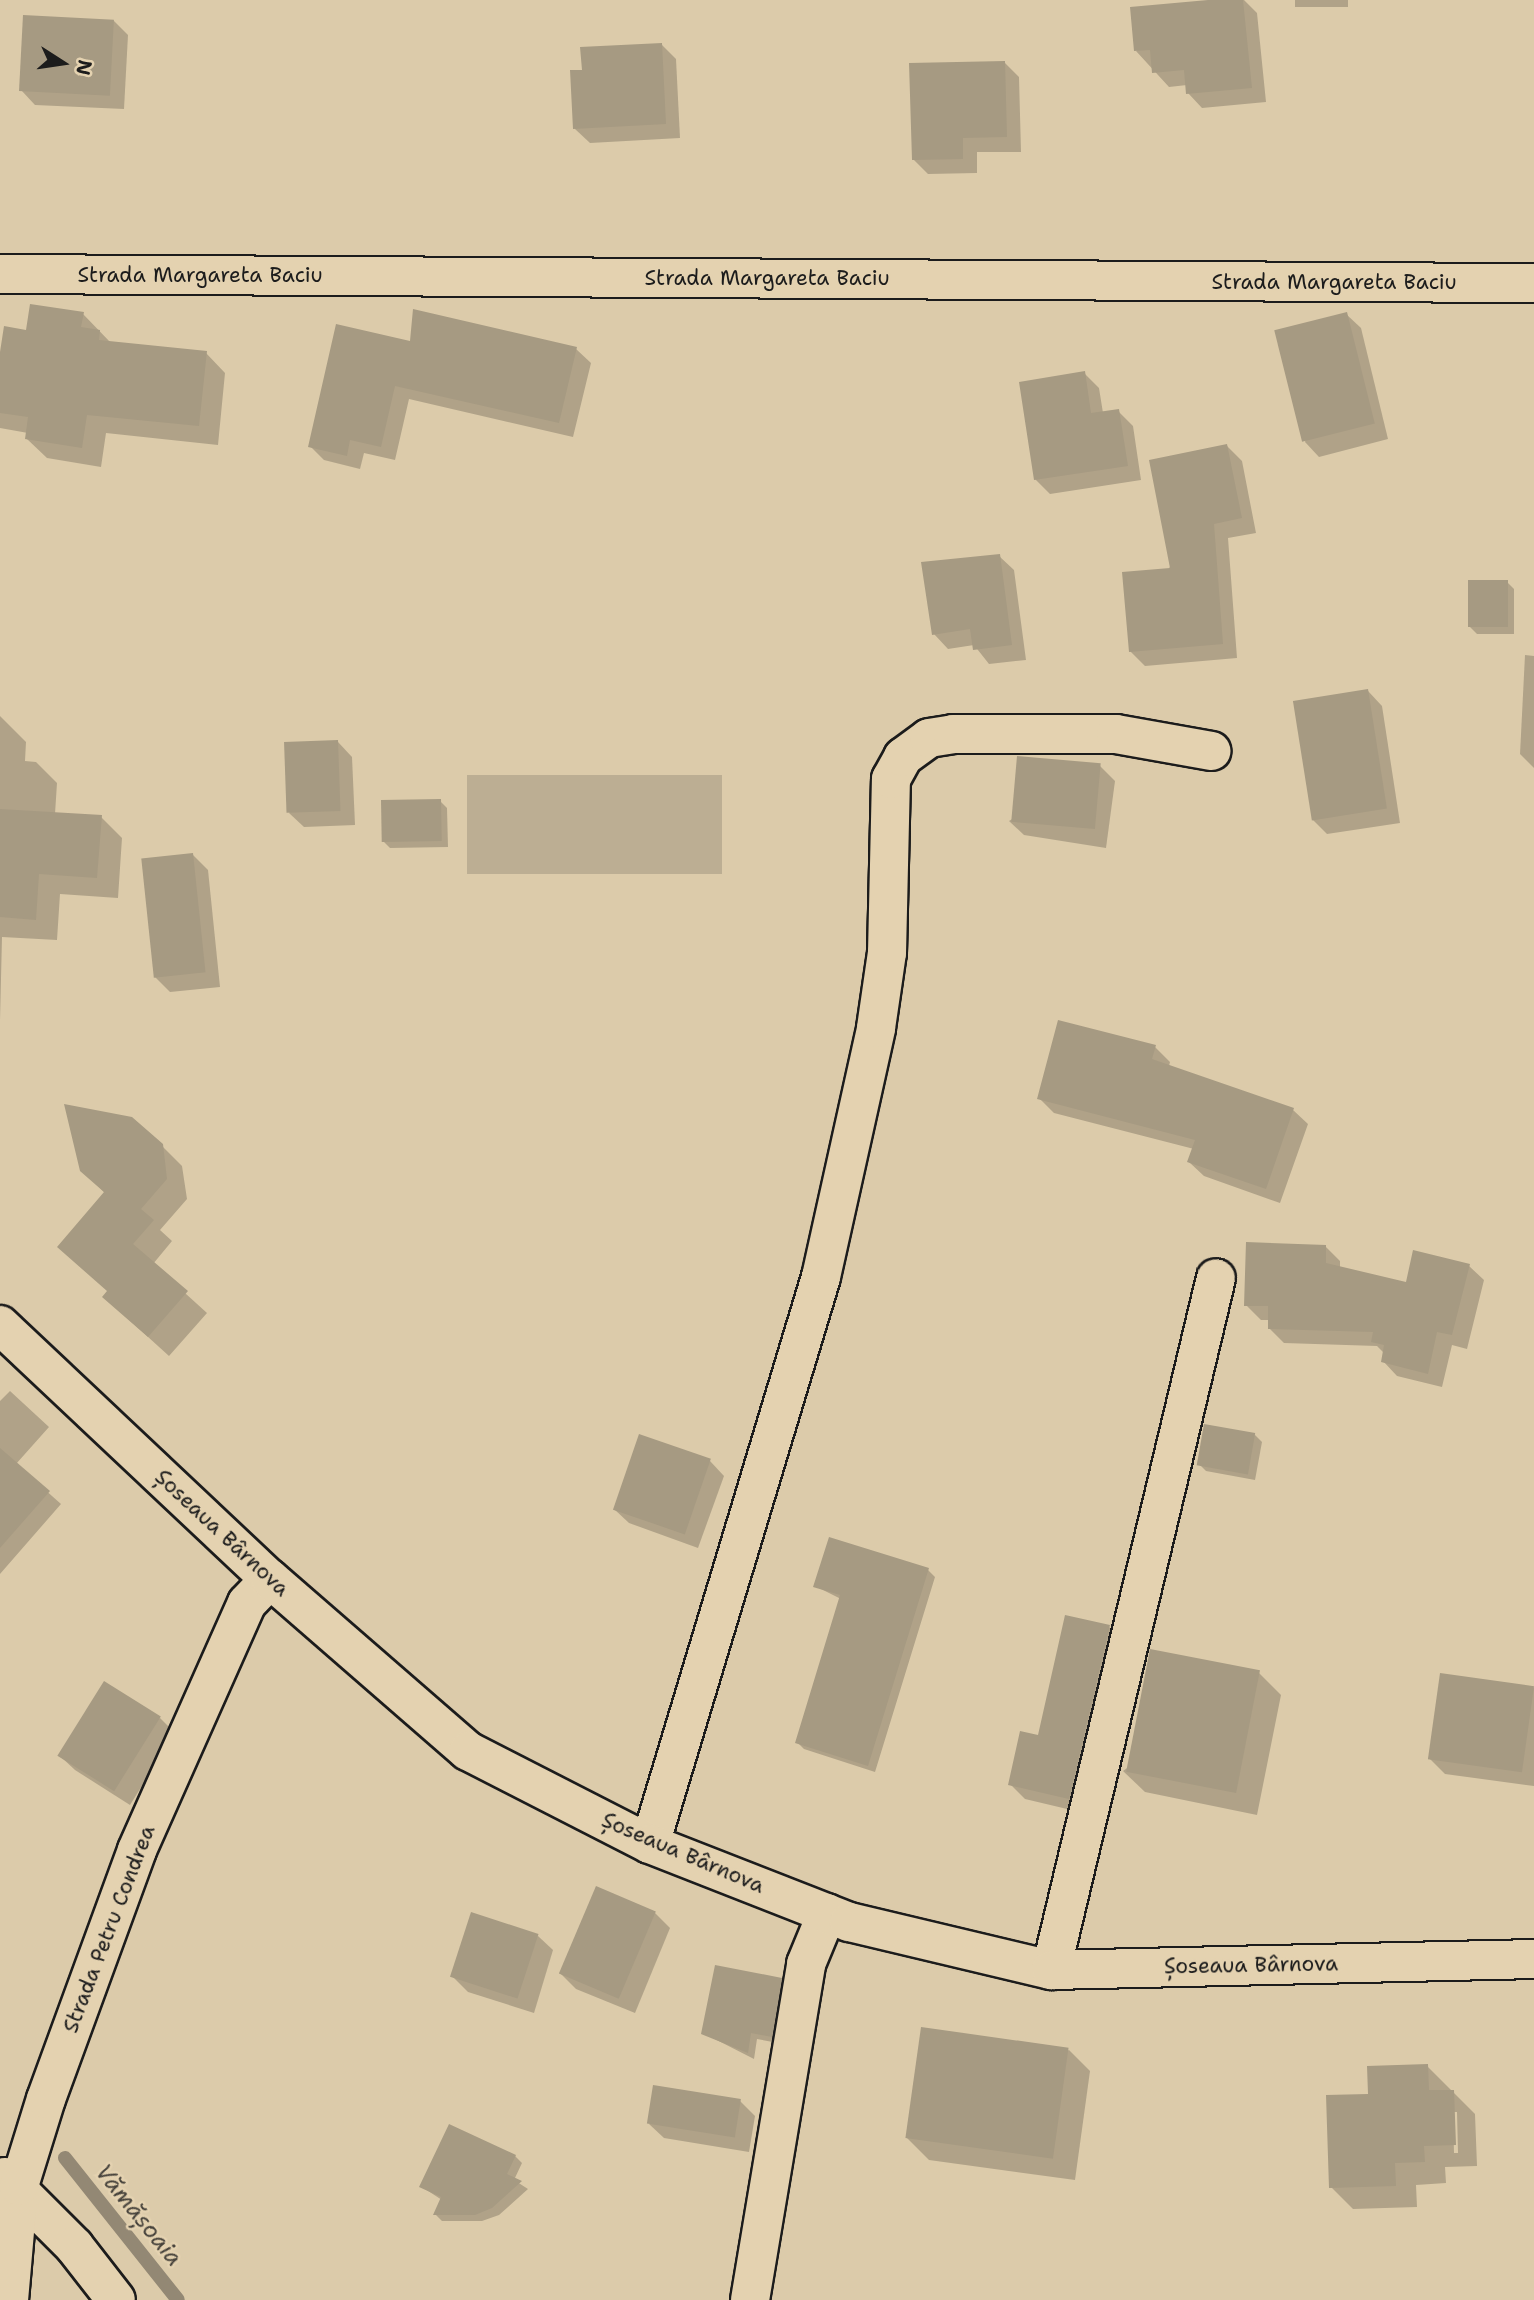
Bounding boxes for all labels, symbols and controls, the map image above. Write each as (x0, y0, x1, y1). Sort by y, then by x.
north arrow (28, 28, 98, 98)
text: N (70, 58, 98, 77)
street label: Strada Margareta Baciu (77, 262, 323, 288)
street label: Strada Margareta Baciu (644, 265, 890, 291)
street label: Strada Margareta Baciu (1211, 269, 1457, 295)
street label: Șoseaua Bârnova (150, 1464, 294, 1602)
street label: Șoseaua Bârnova (598, 1807, 768, 1899)
street label: Strada Petru Condrea (58, 1822, 160, 2036)
street label: Șoseaua Bârnova (1164, 1951, 1338, 1979)
water label: Vămășoaia (90, 2159, 188, 2271)

